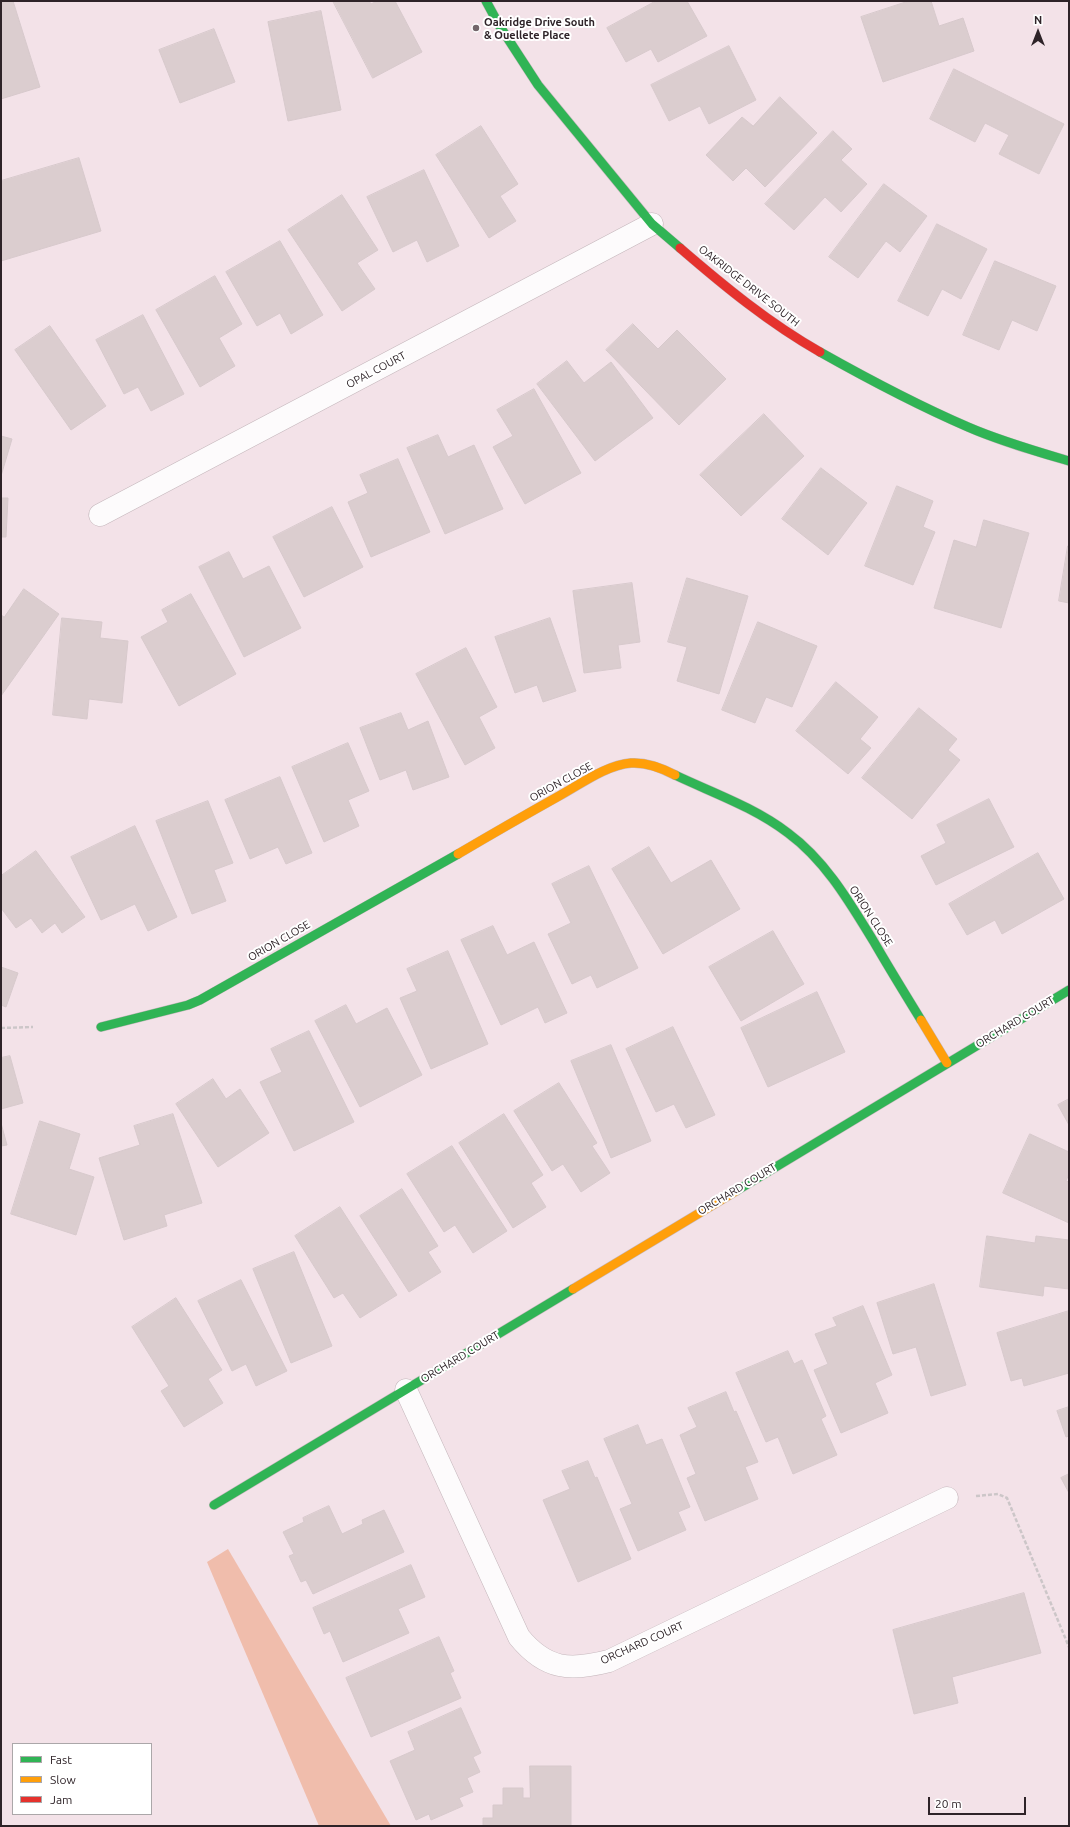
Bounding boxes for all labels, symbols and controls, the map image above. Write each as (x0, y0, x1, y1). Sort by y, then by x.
north arrow (1018, 12, 1058, 52)
text: N (1034, 14, 1042, 26)
place label: Oakridge Drive South & Ouellete Place (484, 15, 595, 41)
marker: Oakridge Drive South & Ouellete Place (471, 23, 481, 33)
street label: OAKRIDGE DRIVE SOUTH (696, 242, 802, 330)
street label: OPAL COURT (344, 349, 408, 391)
street label: ORION CLOSE (527, 759, 595, 805)
street label: ORION CLOSE (847, 883, 895, 949)
street label: ORION CLOSE (246, 918, 312, 964)
street label: ORCHARD COURT (973, 993, 1057, 1051)
street label: ORCHARD COURT (695, 1160, 779, 1218)
street label: ORCHARD COURT (418, 1328, 502, 1386)
street label: ORCHARD COURT (598, 1619, 686, 1667)
legend (12, 1743, 152, 1815)
text: Fast (50, 1753, 72, 1766)
text: Slow (50, 1773, 76, 1786)
scale bar (930, 1789, 1028, 1815)
text: Jam (50, 1793, 72, 1806)
text: 20 m (935, 1797, 962, 1810)

